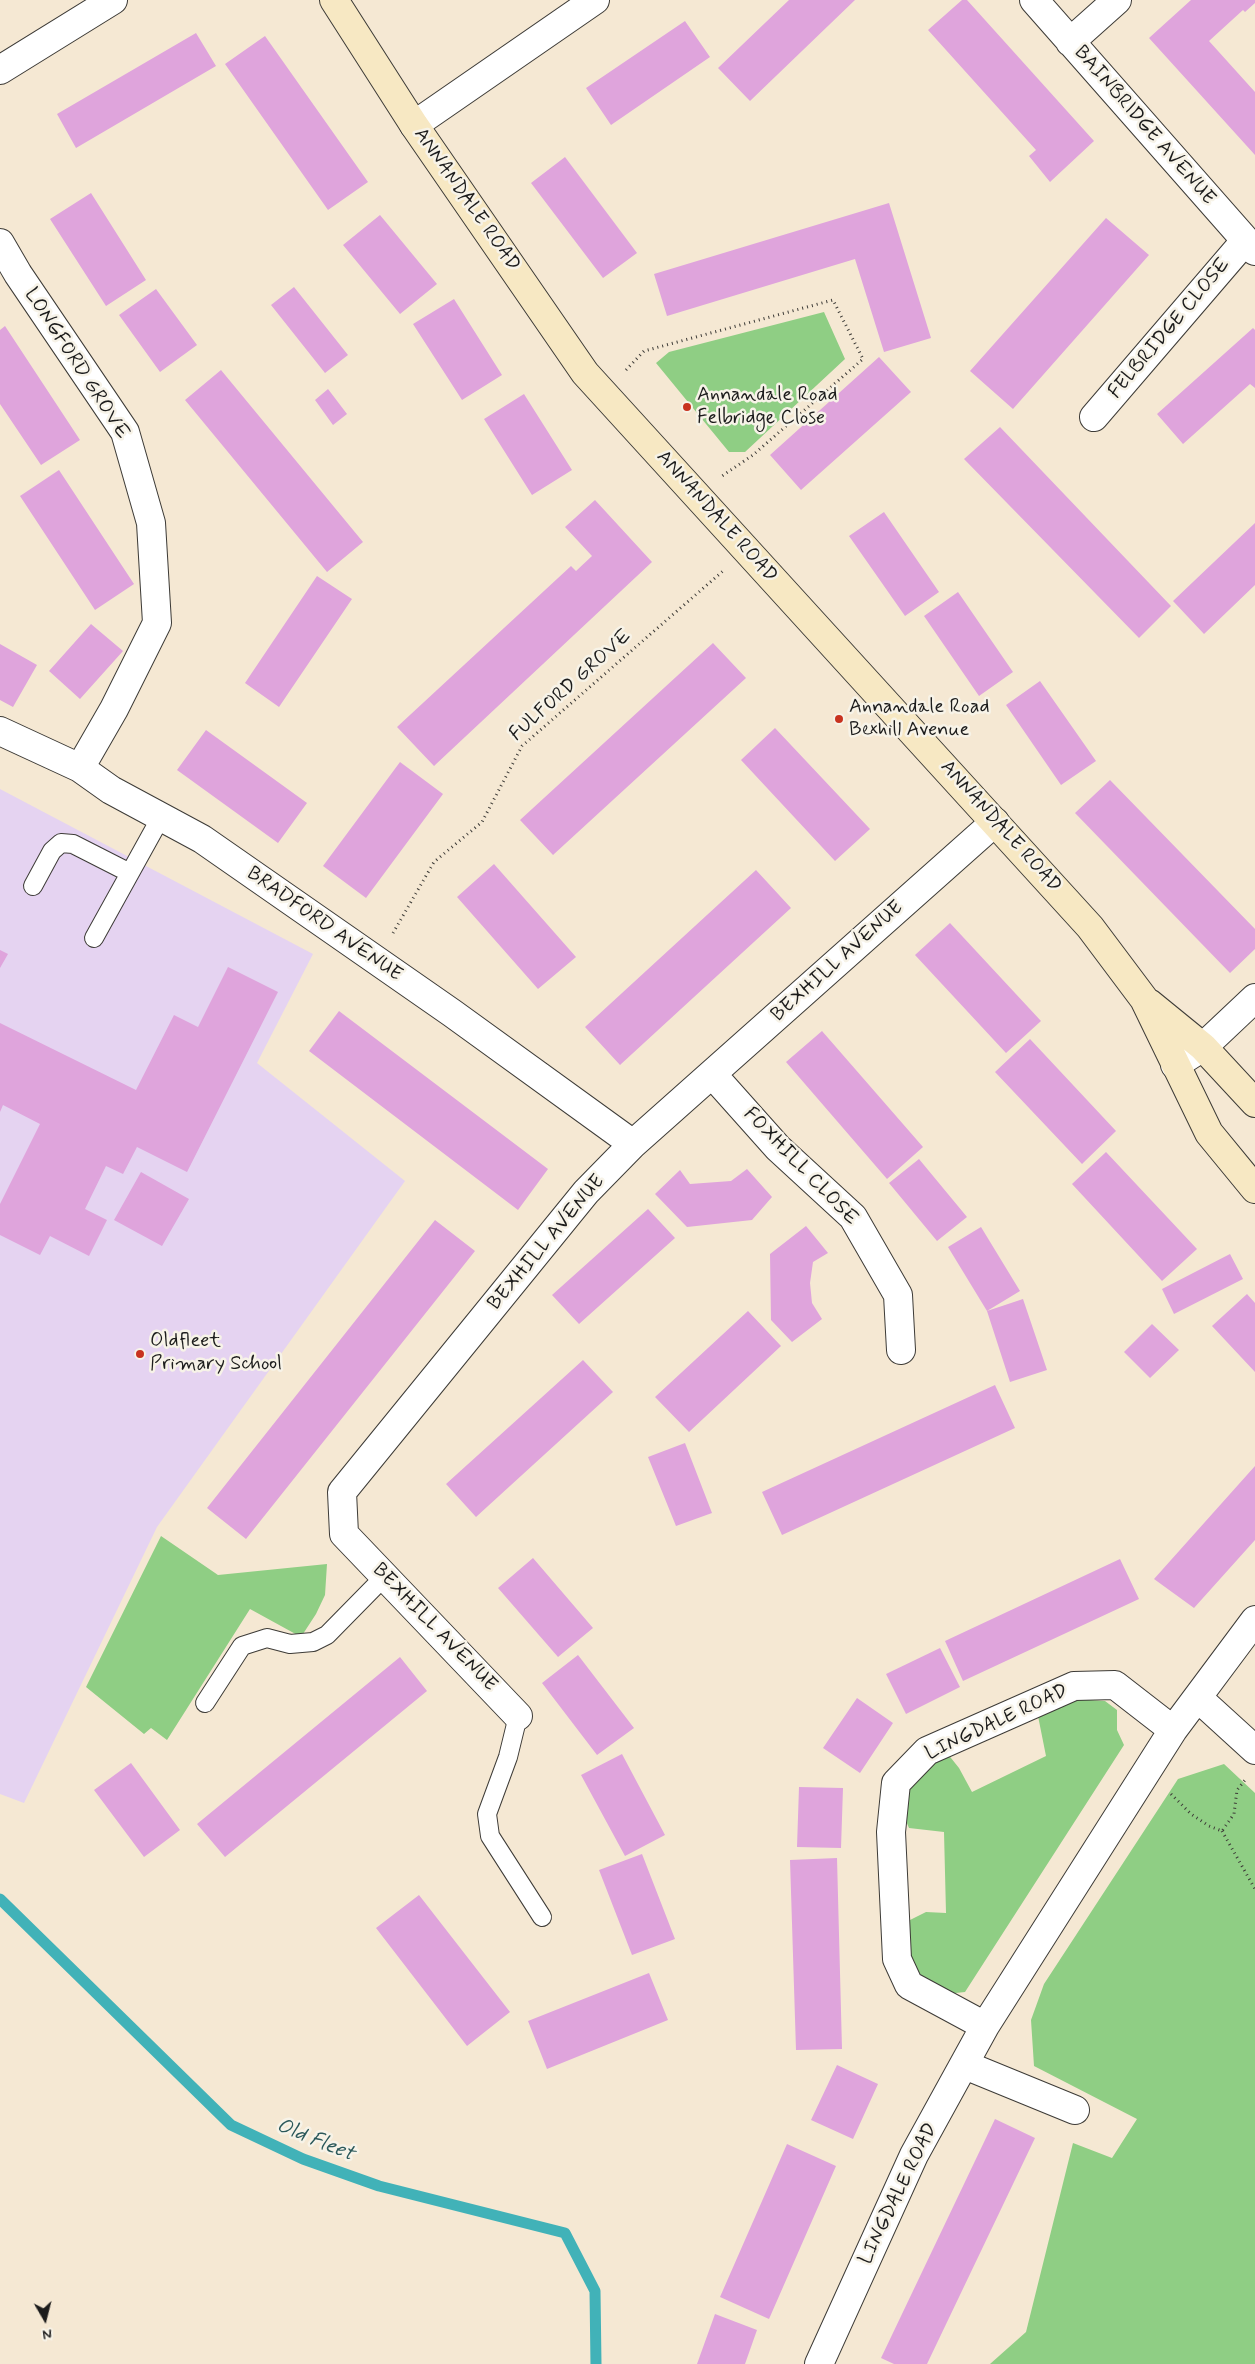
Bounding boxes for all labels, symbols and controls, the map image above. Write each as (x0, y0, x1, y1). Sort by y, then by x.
street label: BAINBRIDGE AVENUE (1068, 41, 1220, 211)
street label: ANNANDALE ROAD (408, 124, 524, 276)
street label: FELBRIDGE CLOSE (1104, 254, 1236, 404)
street label: LONGFORD GROVE (18, 284, 134, 444)
place label: Annandale Road Felbridge Close (697, 384, 837, 431)
marker: Annandale Road Felbridge Close (681, 401, 693, 413)
street label: ANNANDALE ROAD (650, 446, 782, 588)
street label: FULFORD GROVE (505, 625, 637, 747)
place label: Annandale Road Bexhill Avenue (849, 696, 989, 743)
marker: Annandale Road Bexhill Avenue (833, 713, 845, 725)
street label: ANNANDALE ROAD (934, 756, 1066, 898)
street label: BRADFORD AVENUE (242, 862, 406, 988)
street label: BEXHILL AVENUE (767, 896, 909, 1028)
street label: FOXHILL CLOSE (738, 1103, 862, 1231)
street label: BEXHILL AVENUE (483, 1170, 611, 1316)
place label: Oldfleet Primary School (150, 1330, 282, 1377)
marker: Oldfleet Primary School (134, 1348, 146, 1360)
street label: BEXHILL AVENUE (367, 1559, 501, 1697)
street label: LINGDALE ROAD (922, 1680, 1072, 1766)
water label: Old Fleet (272, 2114, 358, 2168)
street label: LINGDALE ROAD (854, 2119, 944, 2269)
north arrow (20, 2294, 70, 2344)
text: N (41, 2324, 53, 2343)

